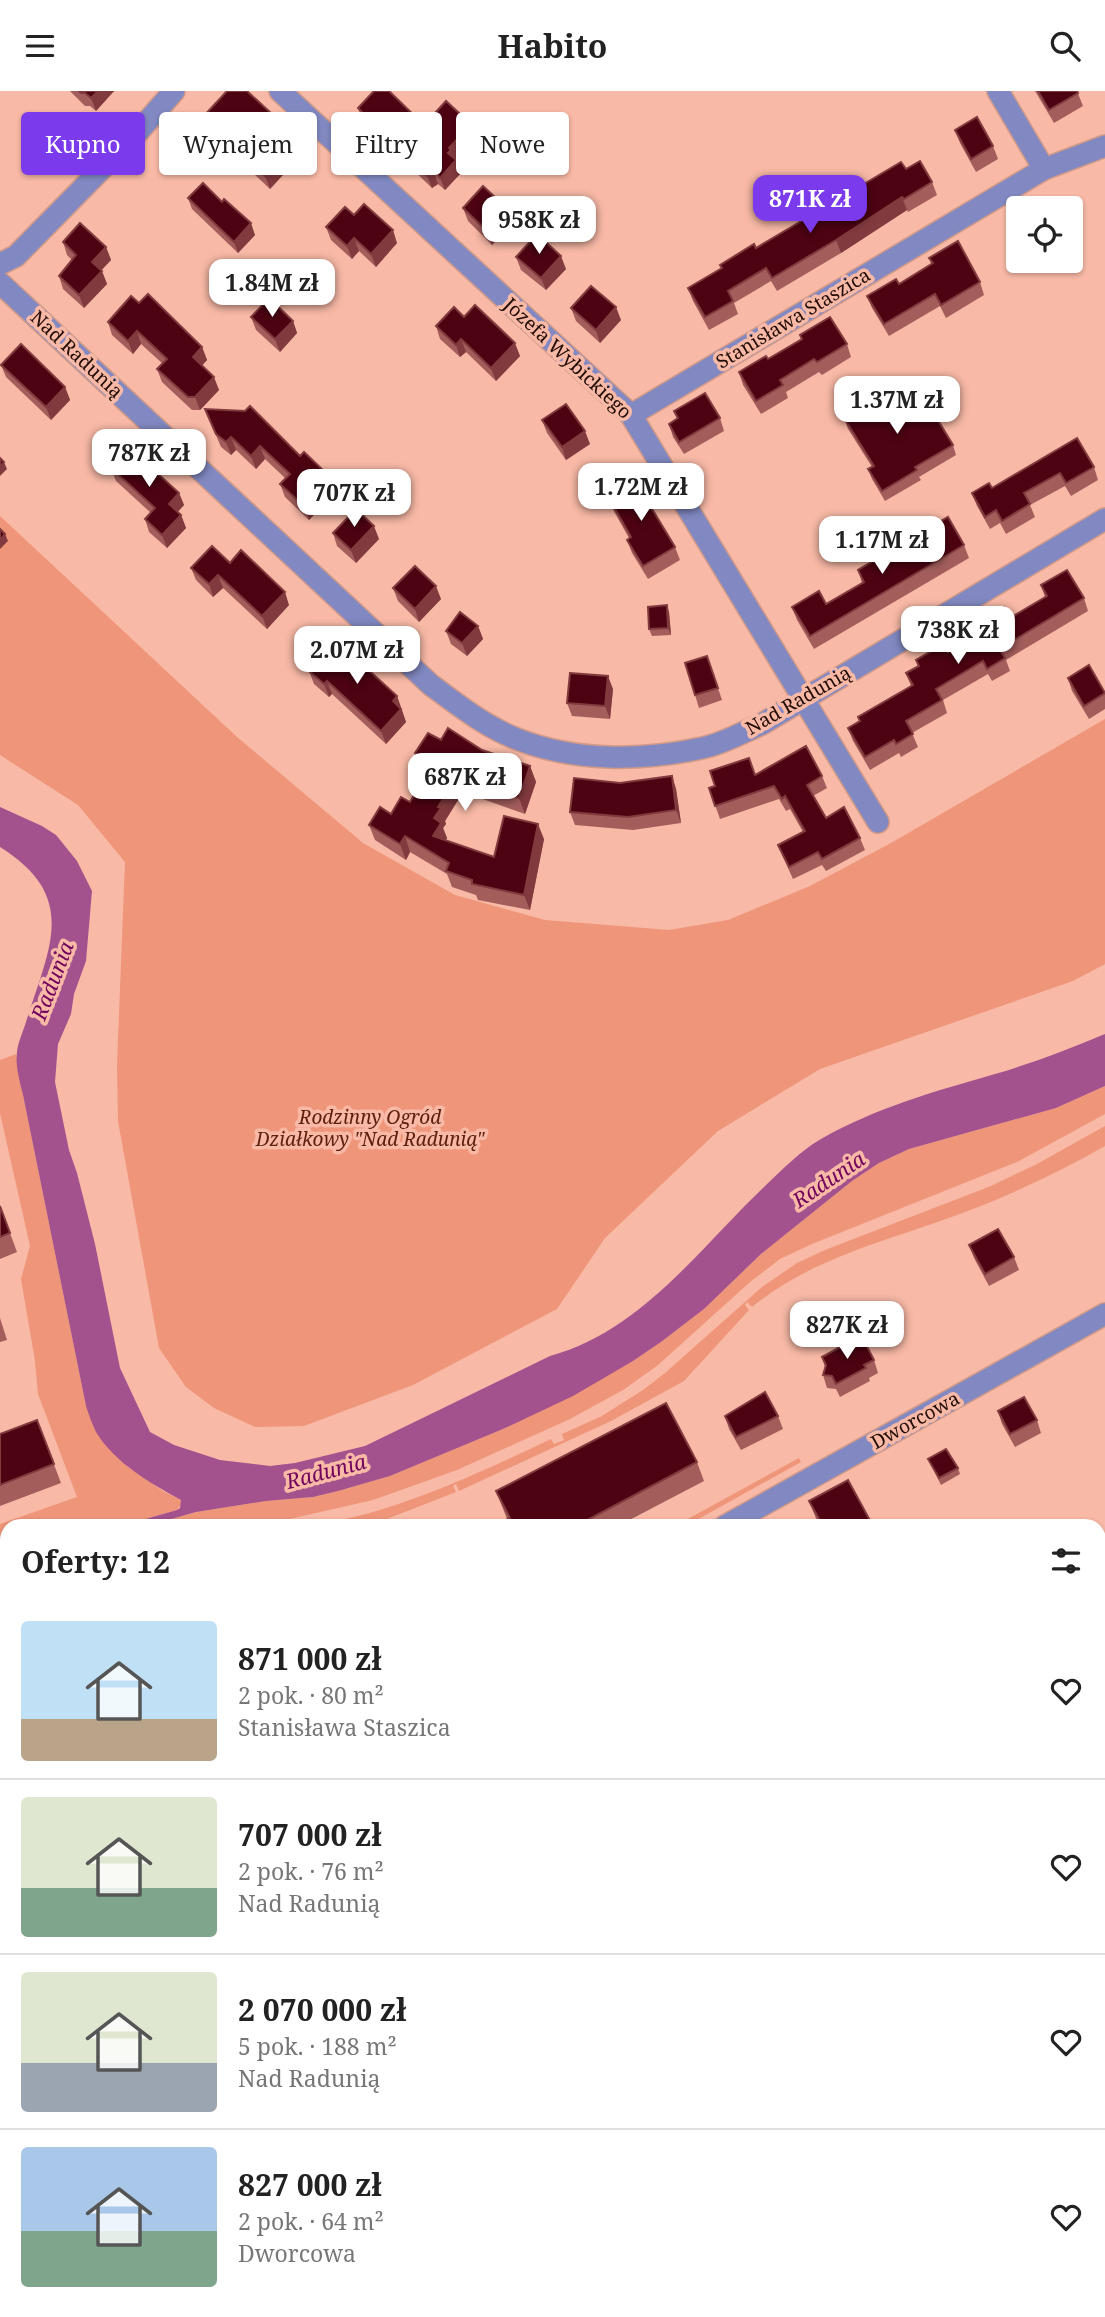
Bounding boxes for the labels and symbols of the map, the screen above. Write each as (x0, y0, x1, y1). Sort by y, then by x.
pin: 871K zł (745, 176, 875, 235)
pin: 958K zł (474, 197, 604, 256)
pin: 1.84M zł (200, 259, 344, 319)
street label: Stanisława Staszica (711, 262, 875, 374)
street label: Józefa Wybickiego (498, 291, 638, 424)
street label: Nad Radunią (25, 304, 129, 404)
pin: 1.37M zł (825, 377, 969, 436)
pin: 787K zł (84, 429, 214, 489)
pin: 1.72M zł (569, 463, 713, 523)
pin: 707K zł (289, 469, 419, 529)
pin: 1.17M zł (810, 517, 954, 576)
pin: 738K zł (893, 607, 1023, 666)
pin: 2.07M zł (285, 627, 429, 686)
street label: Nad Radunią (741, 659, 855, 741)
pin: 687K zł (400, 753, 530, 813)
water label: Radunia (24, 937, 80, 1025)
park label: Rodzinny Ogród Działkowy "Nad Radunią" (255, 1104, 486, 1152)
water label: Radunia (786, 1144, 871, 1214)
pin: 827K zł (782, 1301, 912, 1361)
street label: Dworcowa (866, 1385, 964, 1455)
water label: Radunia (282, 1447, 370, 1495)

